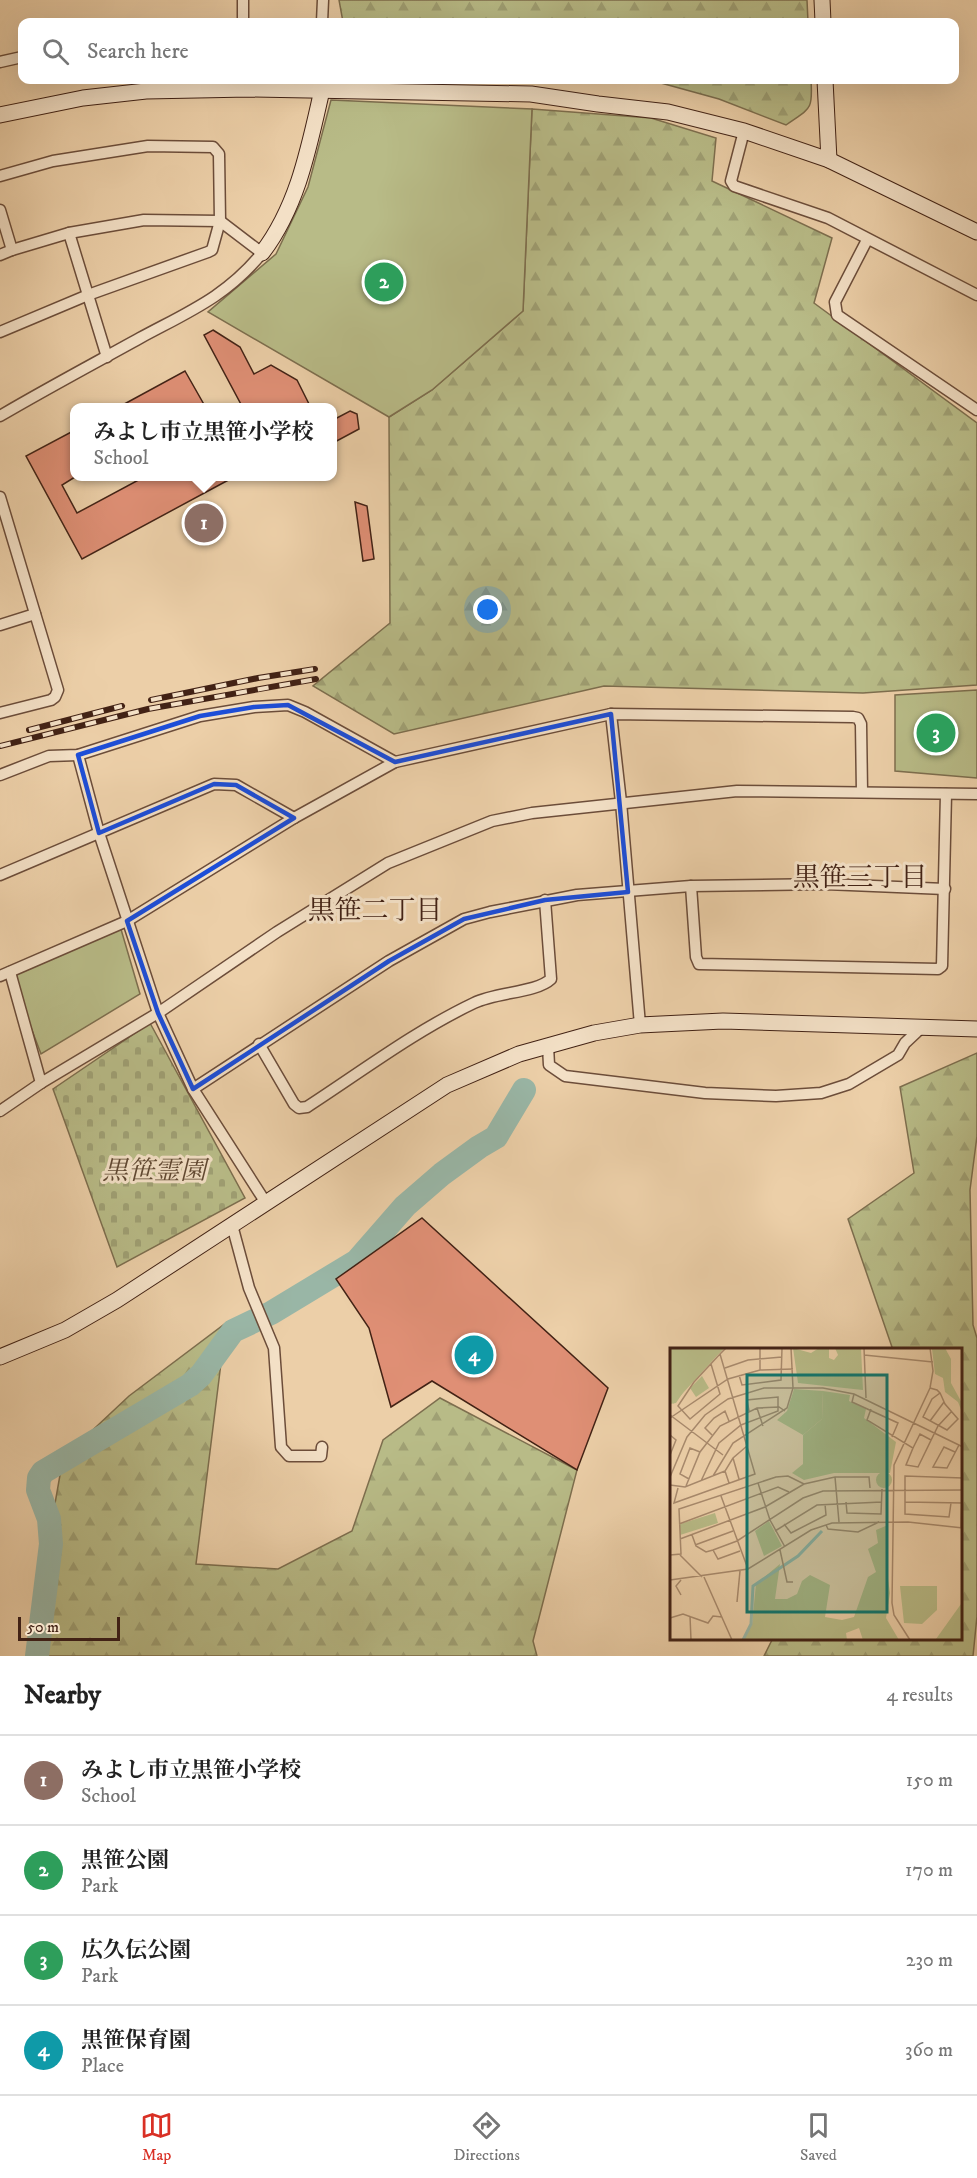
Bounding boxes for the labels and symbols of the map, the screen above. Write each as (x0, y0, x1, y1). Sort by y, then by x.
pin: 2 (364, 260, 404, 304)
pin: 1 (184, 500, 224, 546)
your location (473, 595, 502, 624)
pin: 3 (916, 710, 956, 756)
district label: 黒笹三丁目 (793, 861, 928, 895)
district label: 黒笹二丁目 (308, 894, 443, 928)
park label: 黒笹霊園 (102, 1155, 210, 1188)
pin: 4 (454, 1332, 494, 1378)
inset map (670, 1348, 962, 1641)
scale bar (18, 1614, 120, 1642)

